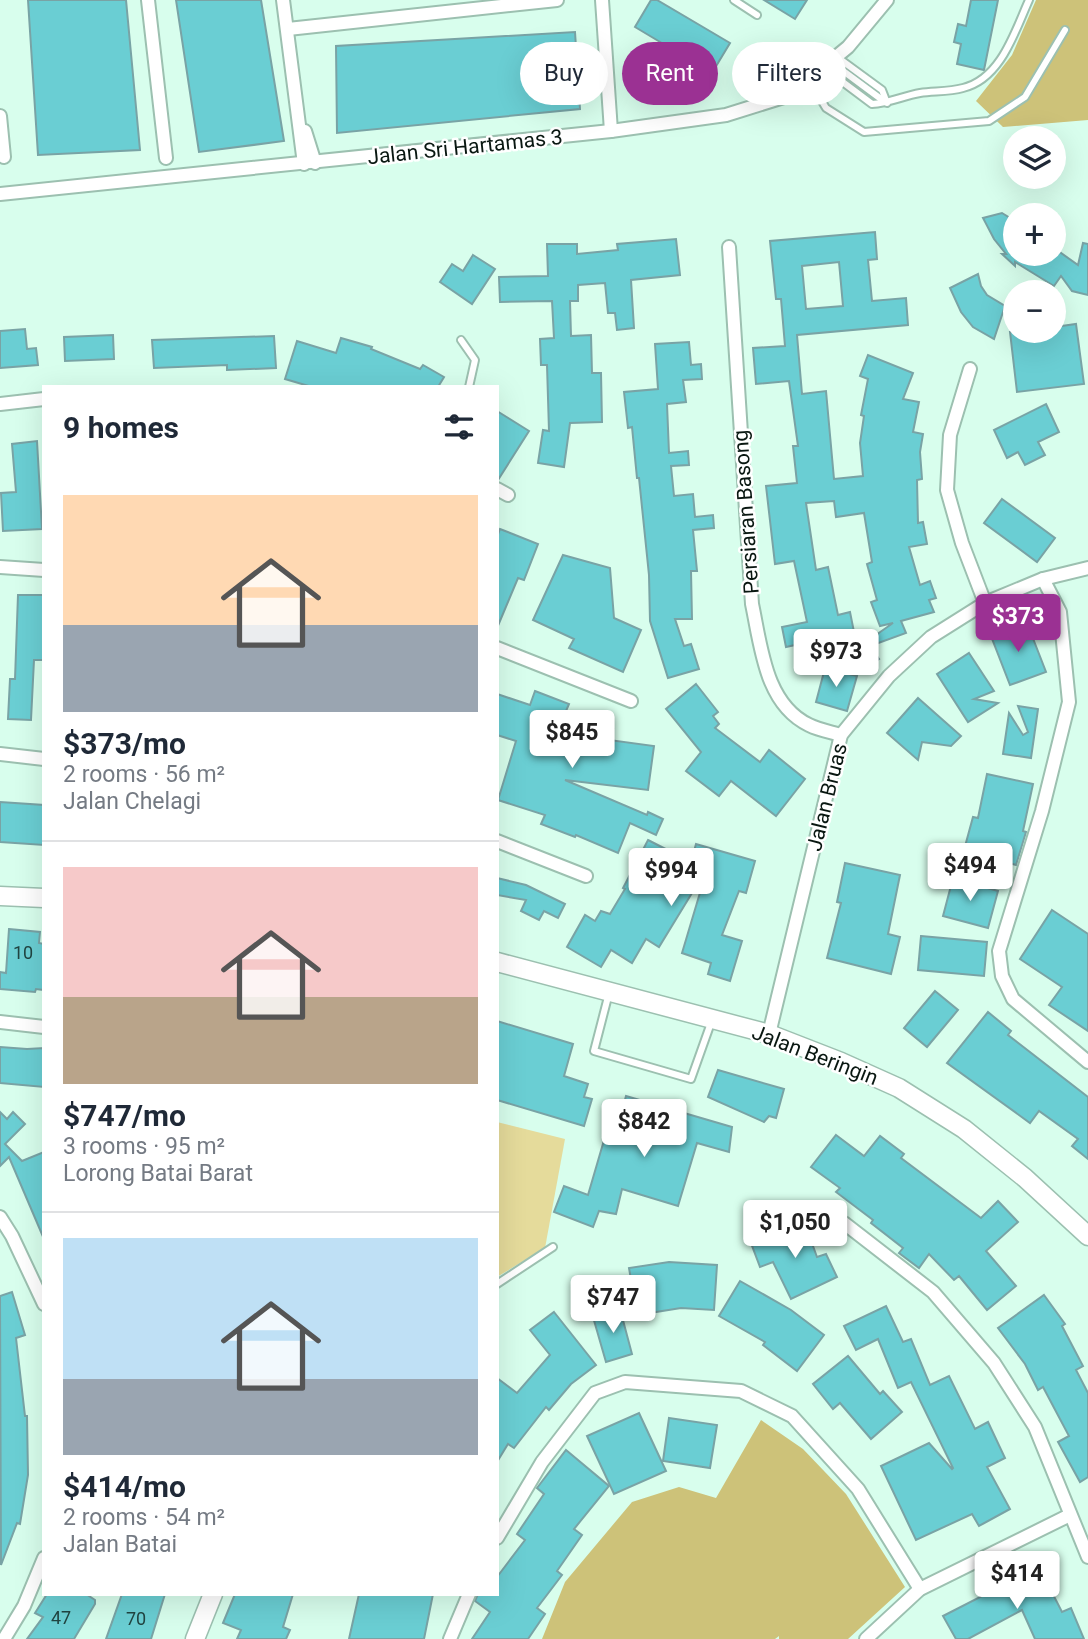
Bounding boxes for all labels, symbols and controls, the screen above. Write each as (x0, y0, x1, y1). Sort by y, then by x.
chip: Buy (520, 42, 608, 105)
chip: Rent (622, 42, 718, 105)
chip: Filters (732, 42, 846, 105)
street label: Jalan Sri Hartamas 3 (366, 125, 564, 169)
map controls (1003, 126, 1066, 343)
button: layers (1003, 126, 1066, 189)
button: + (1003, 203, 1066, 266)
button: − (1003, 280, 1066, 343)
icon: filters (440, 408, 478, 446)
text: 9 homes (63, 410, 179, 445)
street label: Persiaran Basong (728, 429, 764, 595)
icon: home (208, 540, 334, 666)
pin: $373 (977, 594, 1059, 654)
text: $373 (992, 603, 1044, 630)
pin: $973 (795, 630, 877, 689)
text: $973 (810, 638, 862, 665)
pin: $845 (531, 710, 613, 770)
text: $845 (546, 719, 598, 746)
text: $373/mo (63, 726, 186, 761)
street label: Jalan Bruas (802, 741, 852, 853)
text: 2 rooms · 56 m² (63, 761, 225, 788)
text: Jalan Chelagi (63, 788, 201, 815)
pin: $494 (929, 844, 1011, 903)
pin: $994 (630, 848, 712, 908)
text: $494 (944, 852, 996, 879)
text: $994 (645, 857, 697, 884)
icon: home (208, 912, 334, 1038)
house number: 10 (13, 942, 33, 963)
street label: Jalan Beringin (749, 1020, 881, 1090)
text: $747/mo (63, 1098, 186, 1133)
pin: $842 (603, 1100, 685, 1159)
text: $842 (618, 1108, 670, 1135)
text: 3 rooms · 95 m² (63, 1133, 225, 1160)
text: Lorong Batai Barat (63, 1160, 253, 1187)
pin: $1,050 (738, 1200, 852, 1260)
text: $1,050 (759, 1209, 831, 1236)
pin: $747 (572, 1276, 654, 1335)
icon: home (208, 1283, 334, 1409)
text: $747 (587, 1284, 639, 1311)
text: $414/mo (63, 1469, 186, 1504)
text: 2 rooms · 54 m² (63, 1504, 225, 1531)
text: Jalan Batai (63, 1531, 177, 1558)
pin: $414 (976, 1552, 1058, 1611)
text: $414 (991, 1560, 1043, 1587)
house number: 47 (51, 1607, 71, 1628)
house number: 70 (126, 1608, 146, 1629)

